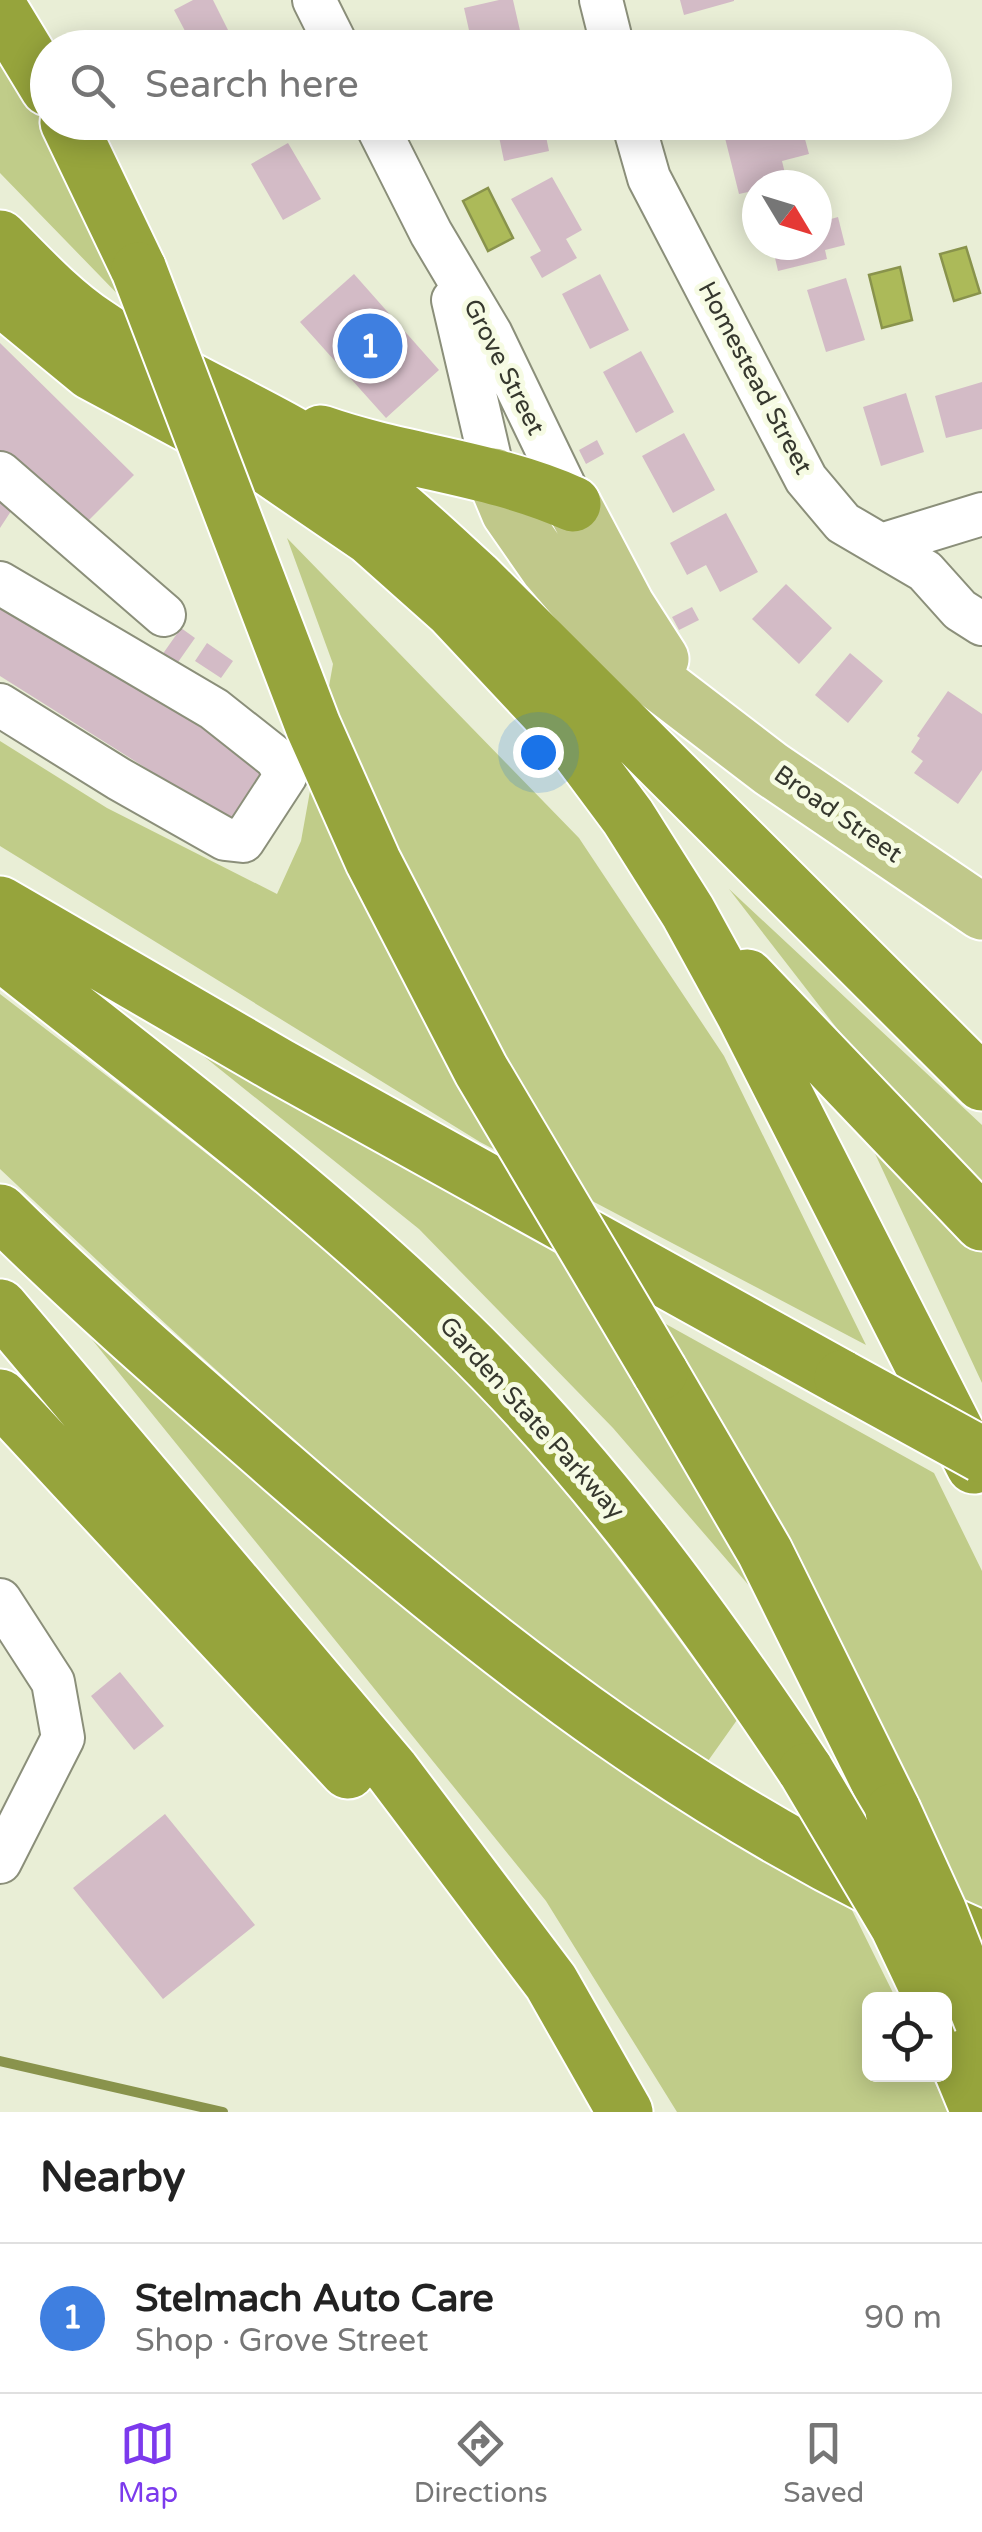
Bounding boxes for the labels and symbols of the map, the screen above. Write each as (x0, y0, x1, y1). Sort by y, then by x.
north arrow (742, 170, 832, 260)
street label: Homestead Street (692, 276, 819, 480)
street label: Grove Street (457, 294, 551, 440)
pin: 1 (338, 308, 402, 384)
your location (513, 727, 564, 778)
street label: Broad Street (768, 759, 908, 869)
street label: Garden State Parkway (433, 1310, 631, 1526)

